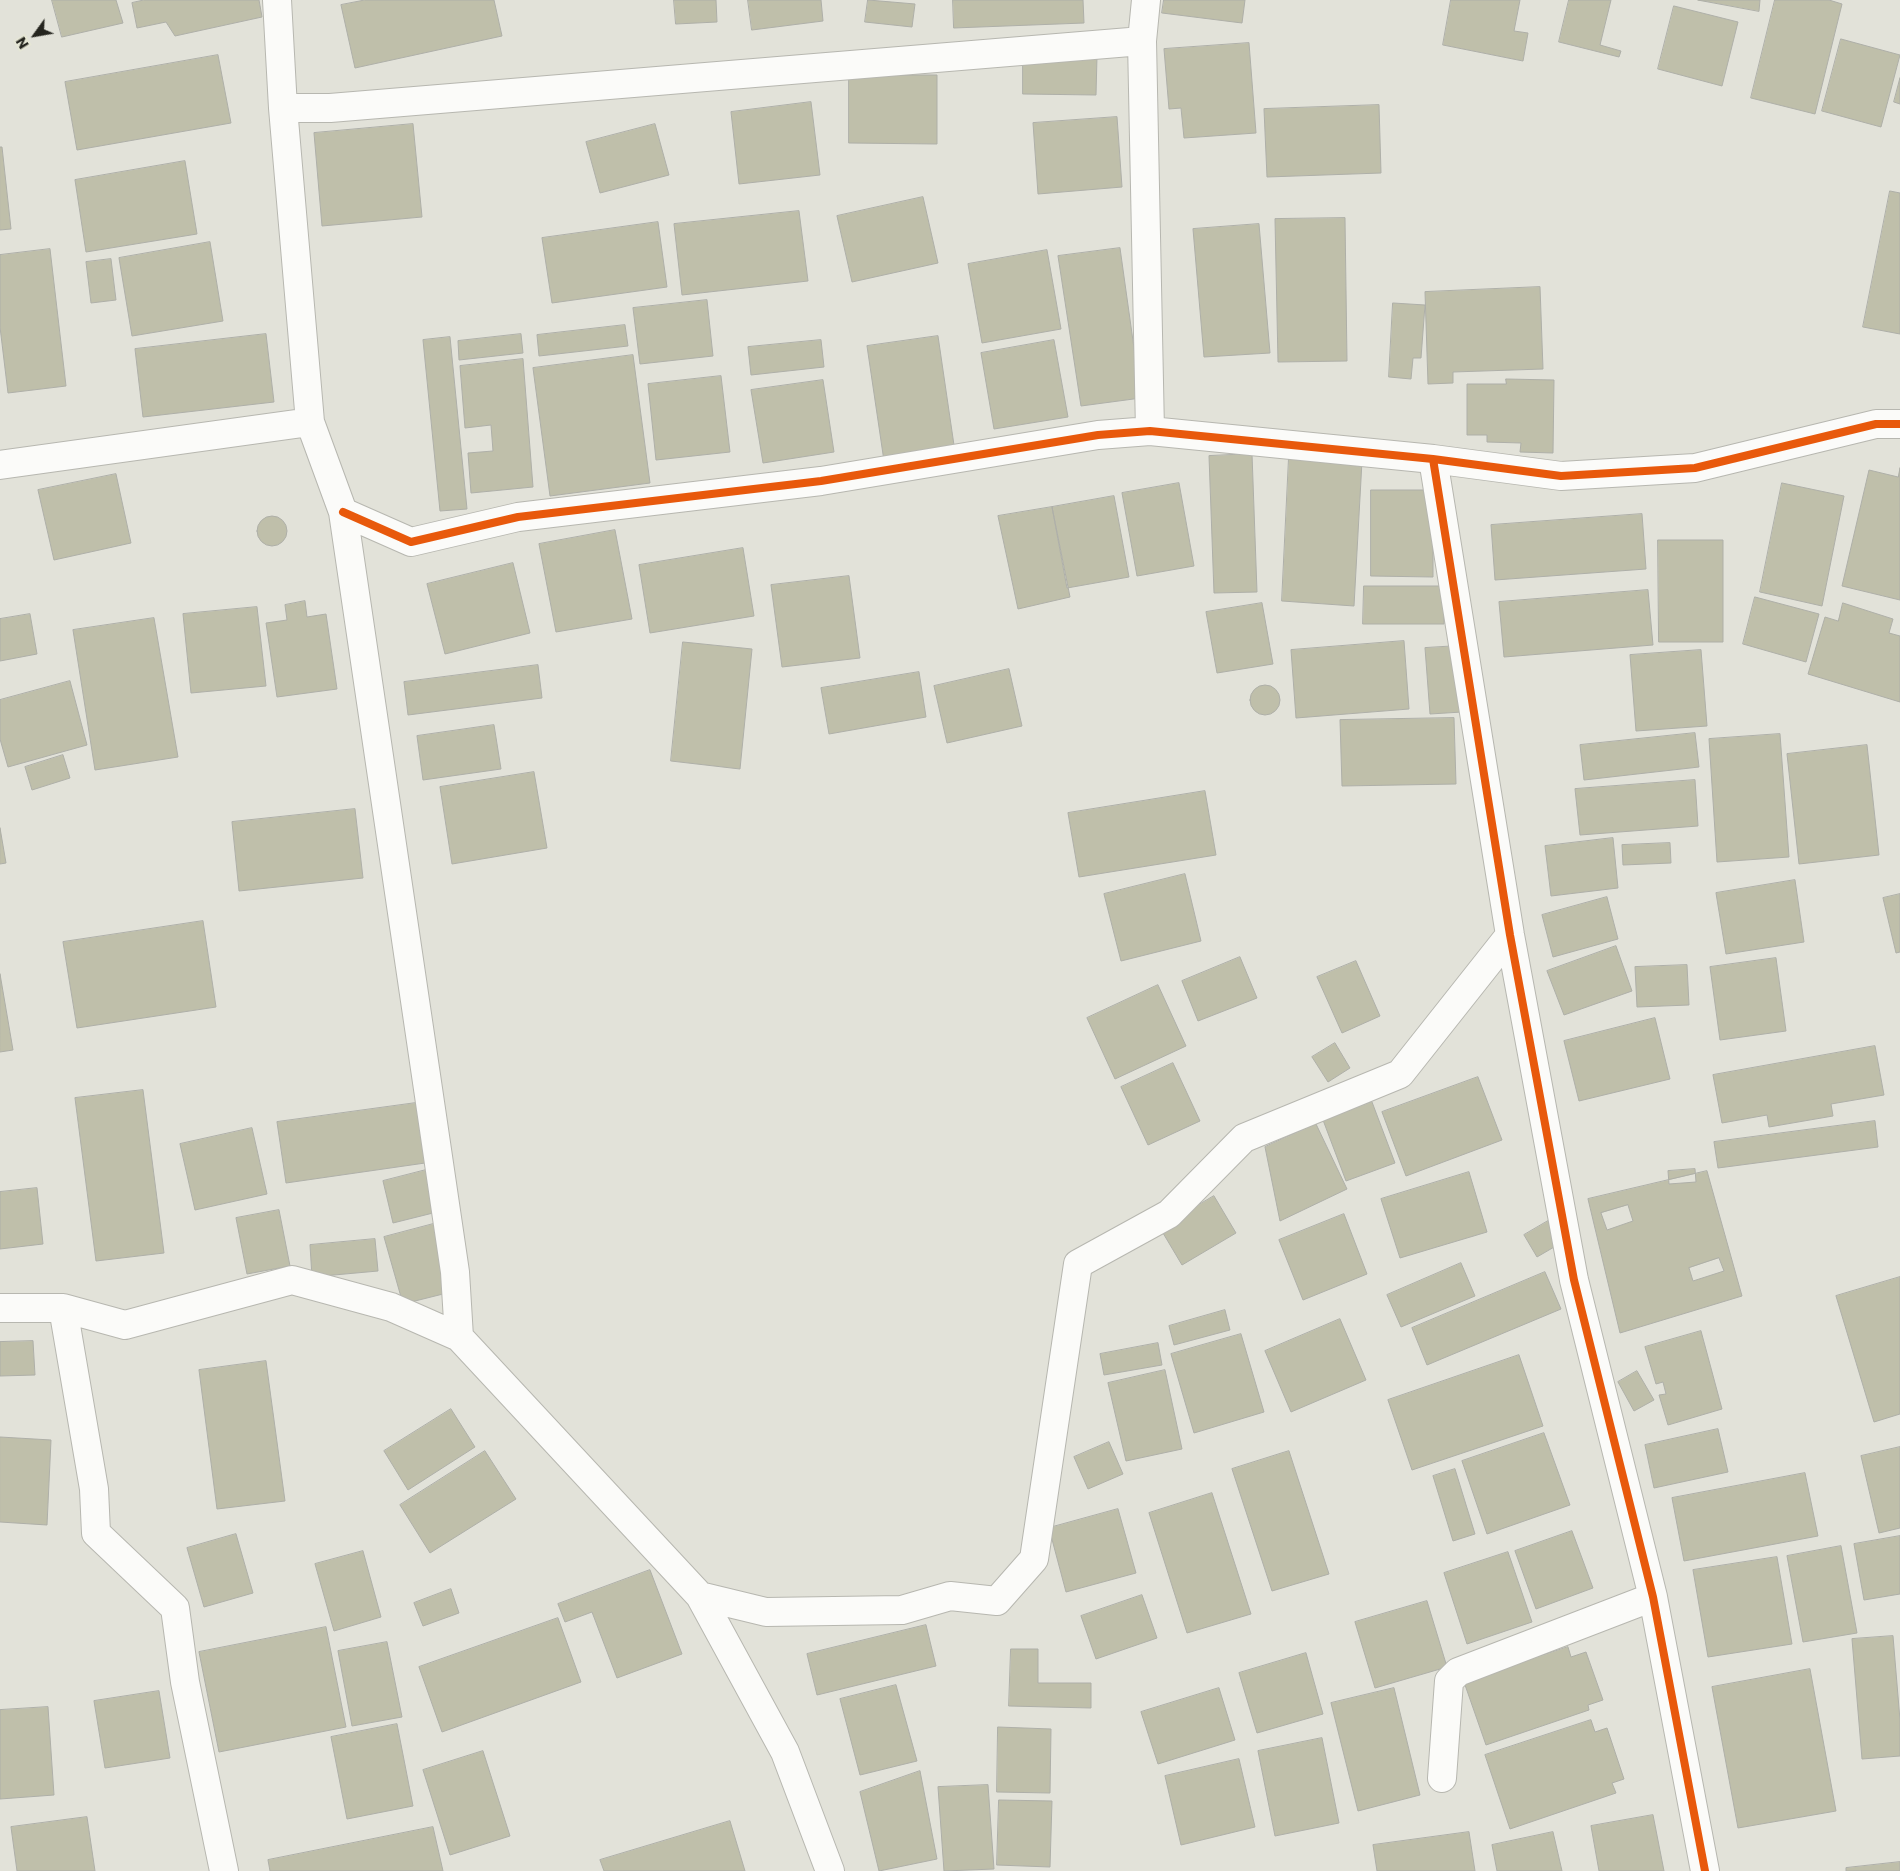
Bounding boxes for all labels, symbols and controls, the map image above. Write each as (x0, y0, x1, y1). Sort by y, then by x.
north arrow (10, 10, 60, 60)
text: N (11, 33, 34, 53)

